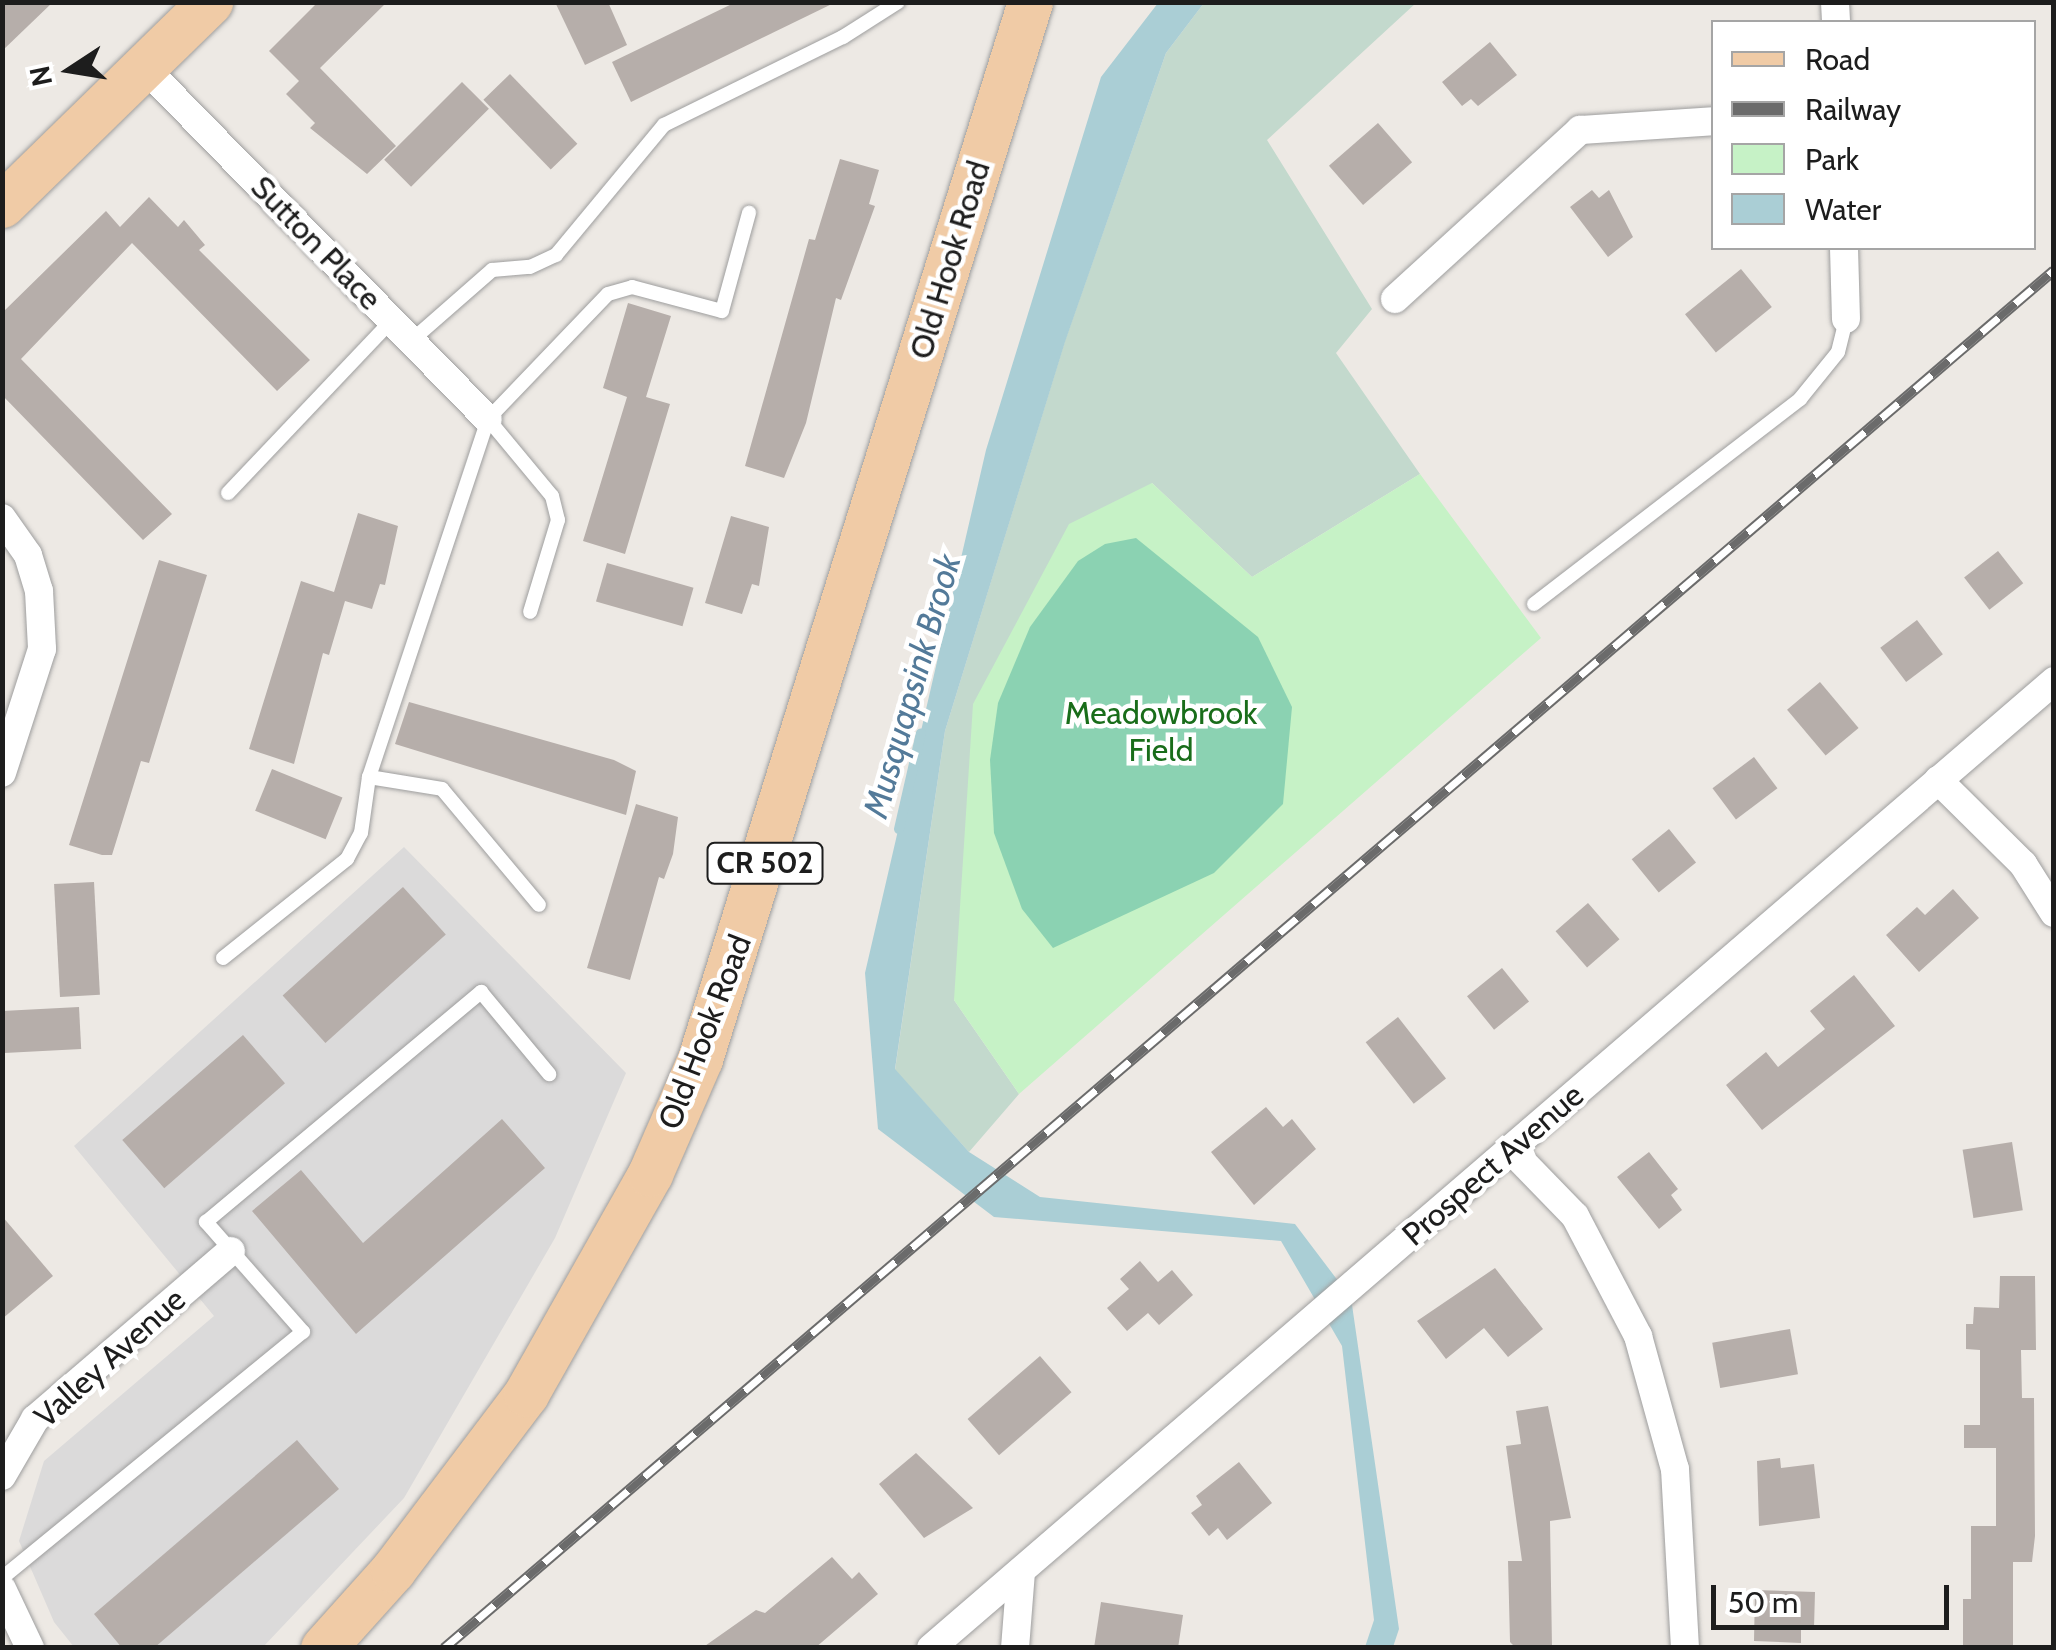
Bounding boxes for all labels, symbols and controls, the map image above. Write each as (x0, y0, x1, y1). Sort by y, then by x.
north arrow (20, 20, 120, 120)
legend (1711, 20, 2036, 250)
text: Road (1805, 41, 1870, 78)
text: N (22, 63, 59, 89)
text: Railway (1805, 91, 1901, 128)
text: Park (1805, 141, 1859, 178)
street label: Old Hook Road (902, 156, 998, 364)
street label: Sutton Place (243, 168, 389, 318)
text: Water (1805, 191, 1881, 228)
water label: Musquapsink Brook (854, 550, 970, 822)
park label: Meadowbrook Field (1065, 695, 1257, 770)
road number: CR 502 (705, 838, 825, 888)
street label: Old Hook Road (650, 929, 760, 1135)
street label: Prospect Avenue (1395, 1076, 1591, 1254)
street label: Valley Avenue (27, 1280, 193, 1436)
scale bar (1716, 1565, 1954, 1627)
text: 50 m (1728, 1584, 1798, 1621)

